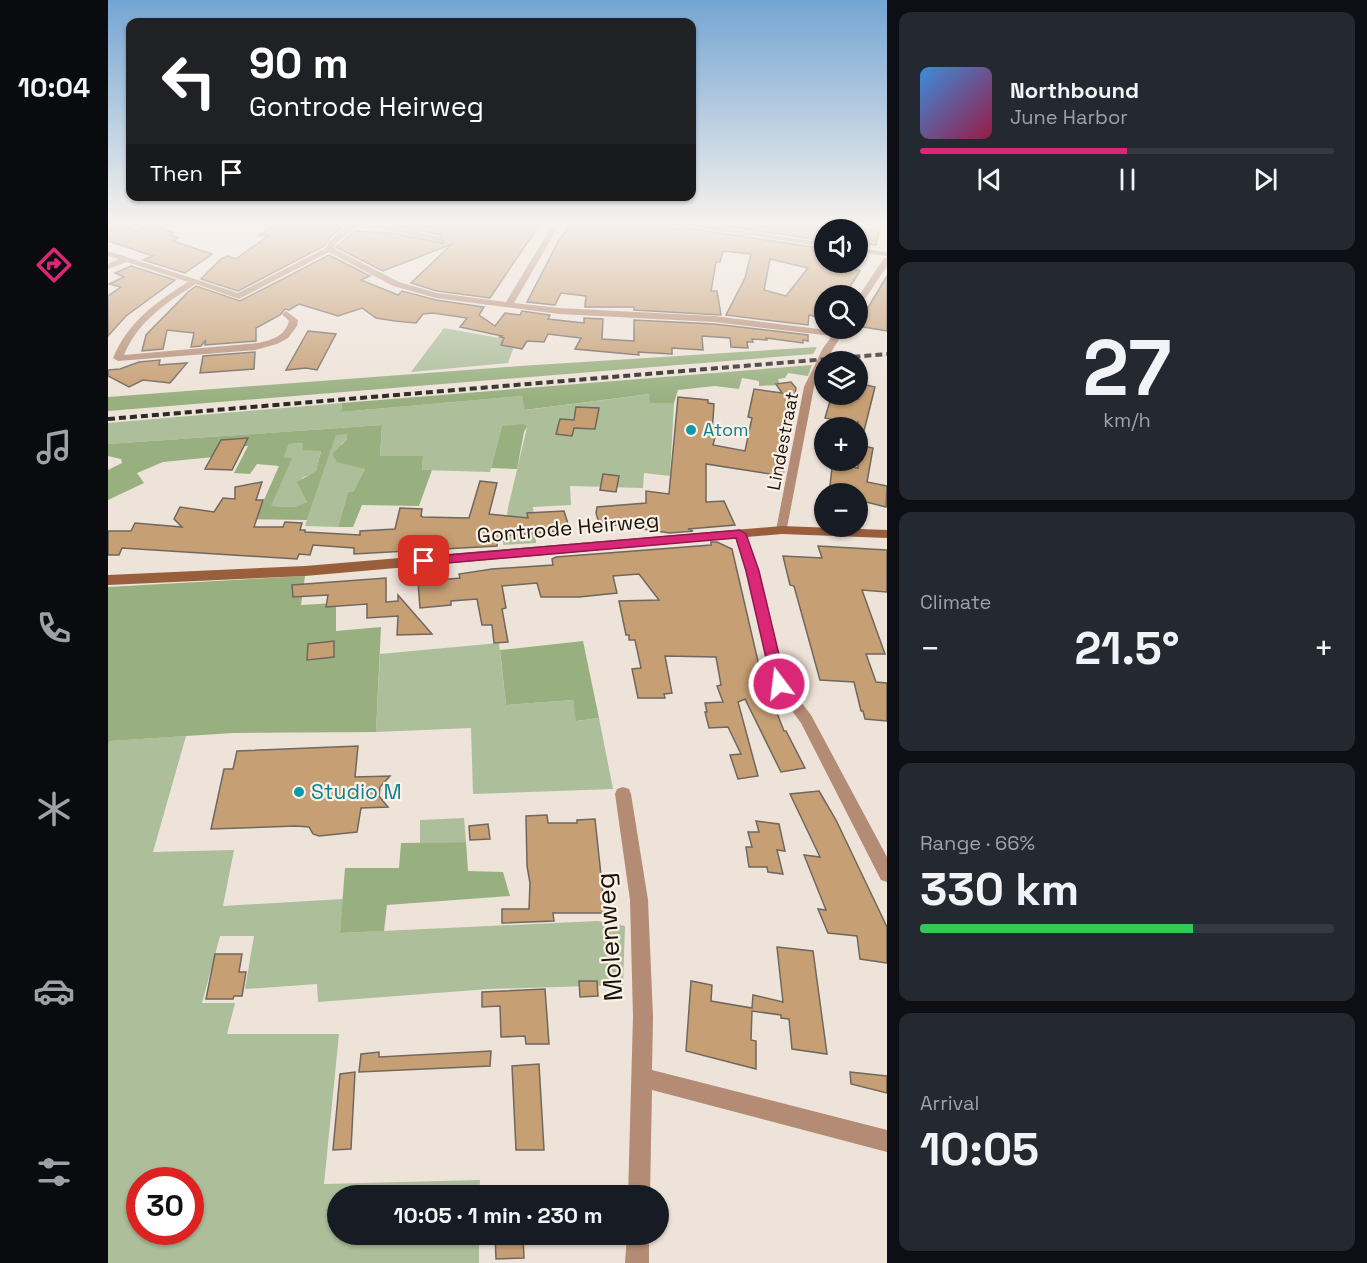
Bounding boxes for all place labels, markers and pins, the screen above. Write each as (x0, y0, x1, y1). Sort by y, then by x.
place label: Atom (703, 418, 749, 441)
marker: Atom (684, 423, 698, 437)
pin (398, 535, 449, 586)
place label: Studio M (311, 778, 402, 805)
marker: Studio M (292, 785, 306, 799)

